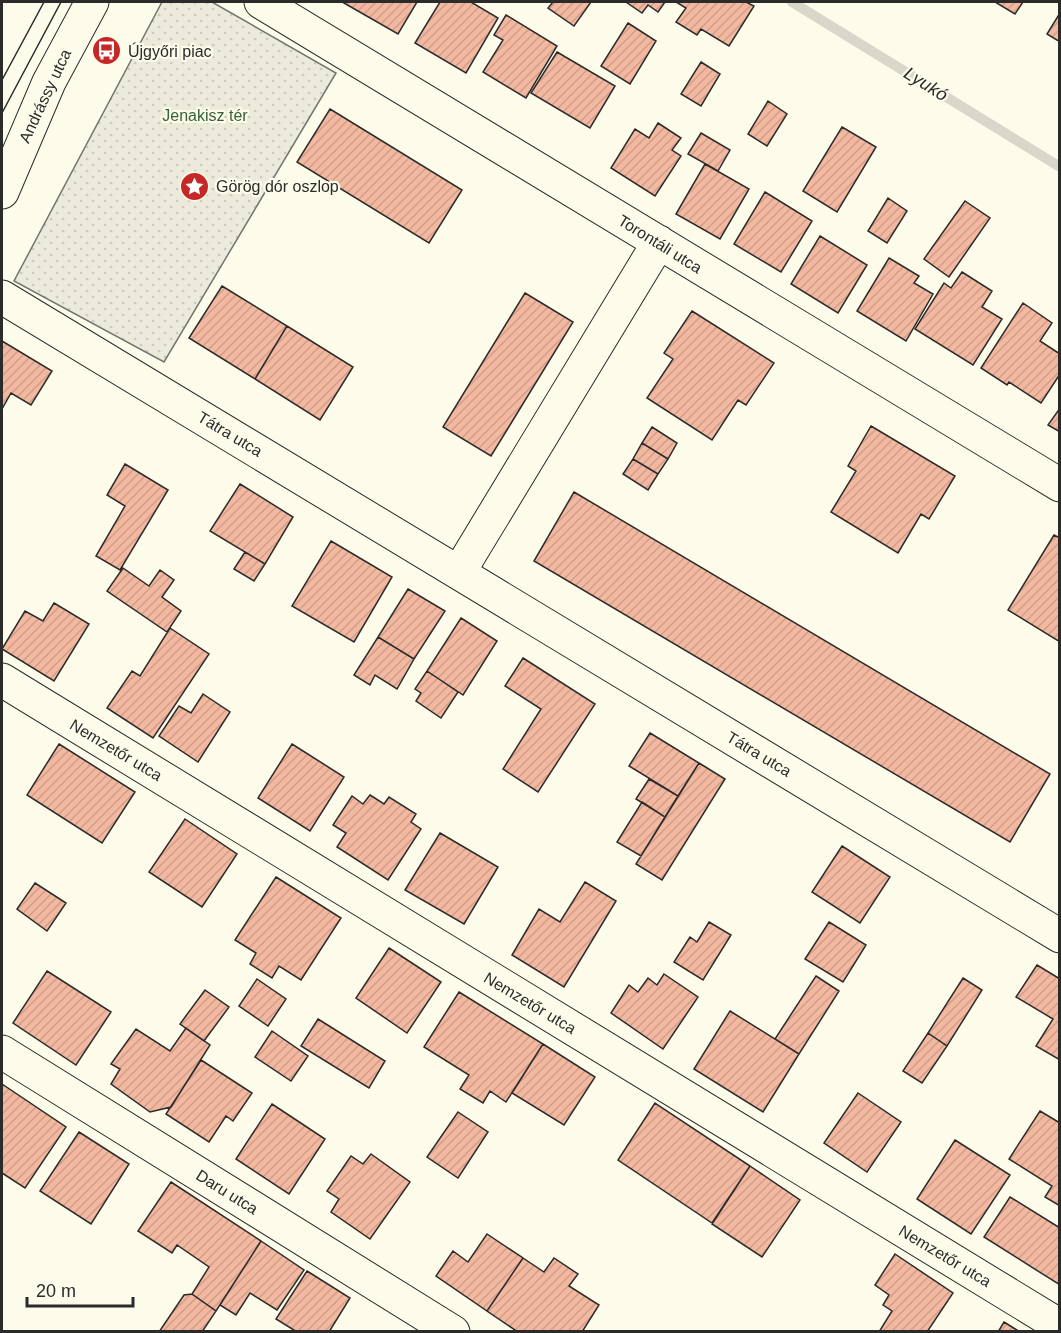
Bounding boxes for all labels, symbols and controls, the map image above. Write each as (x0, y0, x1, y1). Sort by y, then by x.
bus stop icon: Újgyőri piac (91, 35, 123, 67)
place label: Újgyőri piac (128, 42, 212, 60)
street label: Andrássy utca (16, 46, 74, 146)
water label: Lyukó (900, 63, 952, 105)
park label: Jenakisz tér (162, 107, 248, 124)
place icon: Görög dór oszlop (179, 170, 211, 202)
place label: Görög dór oszlop (216, 178, 339, 195)
street label: Torontáli utca (615, 212, 705, 276)
street label: Tátra utca (195, 408, 265, 460)
street label: Nemzetőr utca (67, 716, 165, 784)
street label: Tátra utca (724, 728, 794, 780)
street label: Nemzetőr utca (481, 969, 579, 1037)
street label: Daru utca (193, 1166, 261, 1218)
street label: Nemzetőr utca (896, 1222, 994, 1290)
scale bar (27, 1270, 134, 1308)
text: 20 m (36, 1281, 76, 1301)

